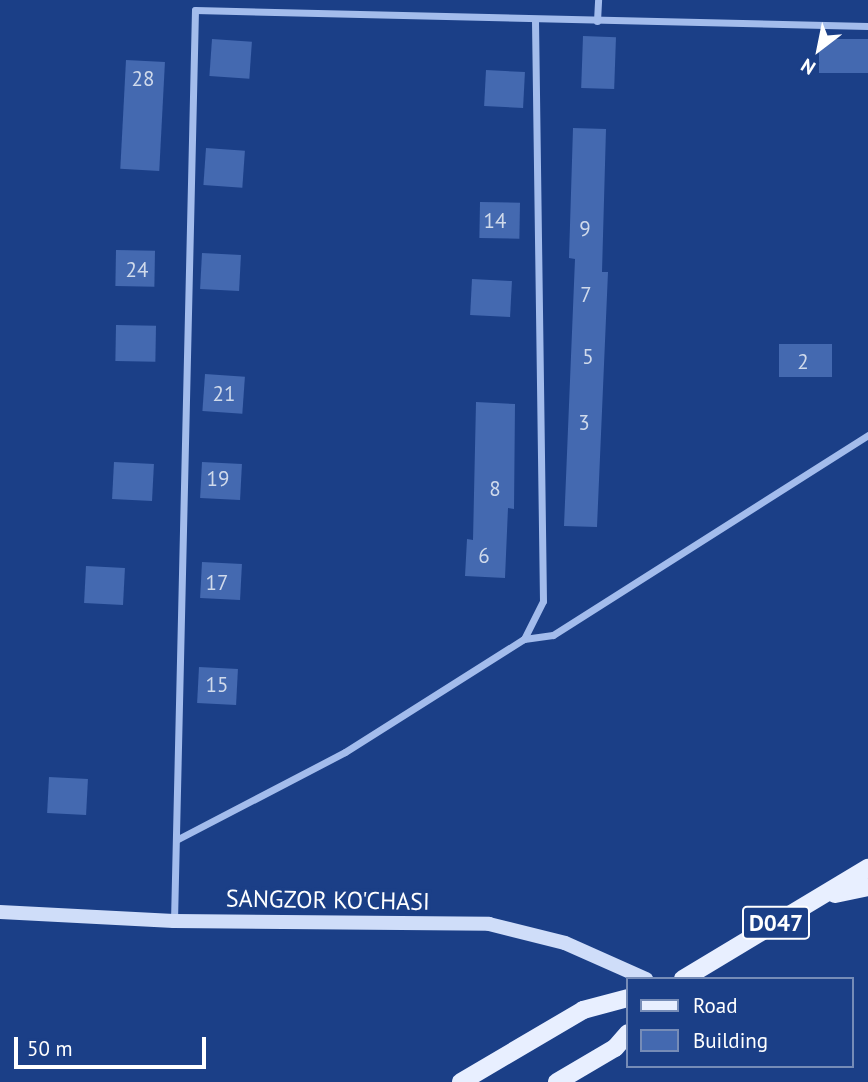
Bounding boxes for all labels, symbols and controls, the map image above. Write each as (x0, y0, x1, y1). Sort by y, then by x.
north arrow (784, 14, 854, 84)
text: N (796, 53, 820, 80)
house number: 28 (132, 66, 154, 92)
house number: 14 (484, 208, 506, 234)
house number: 9 (579, 216, 591, 242)
house number: 24 (126, 257, 148, 283)
house number: 7 (580, 282, 592, 308)
house number: 5 (582, 344, 594, 370)
house number: 2 (797, 349, 809, 375)
house number: 21 (213, 381, 235, 407)
house number: 3 (578, 410, 590, 436)
house number: 19 (207, 466, 229, 492)
house number: 8 (489, 476, 501, 502)
house number: 6 (478, 543, 490, 569)
house number: 17 (206, 570, 228, 596)
house number: 15 (206, 672, 228, 698)
street label: SANGZOR KO'CHASI (226, 884, 430, 916)
road number: D047 (741, 904, 811, 942)
legend (626, 977, 854, 1068)
text: Road (693, 992, 737, 1019)
scale bar (18, 1023, 210, 1066)
text: Building (693, 1027, 768, 1054)
text: 50 m (27, 1035, 73, 1062)

